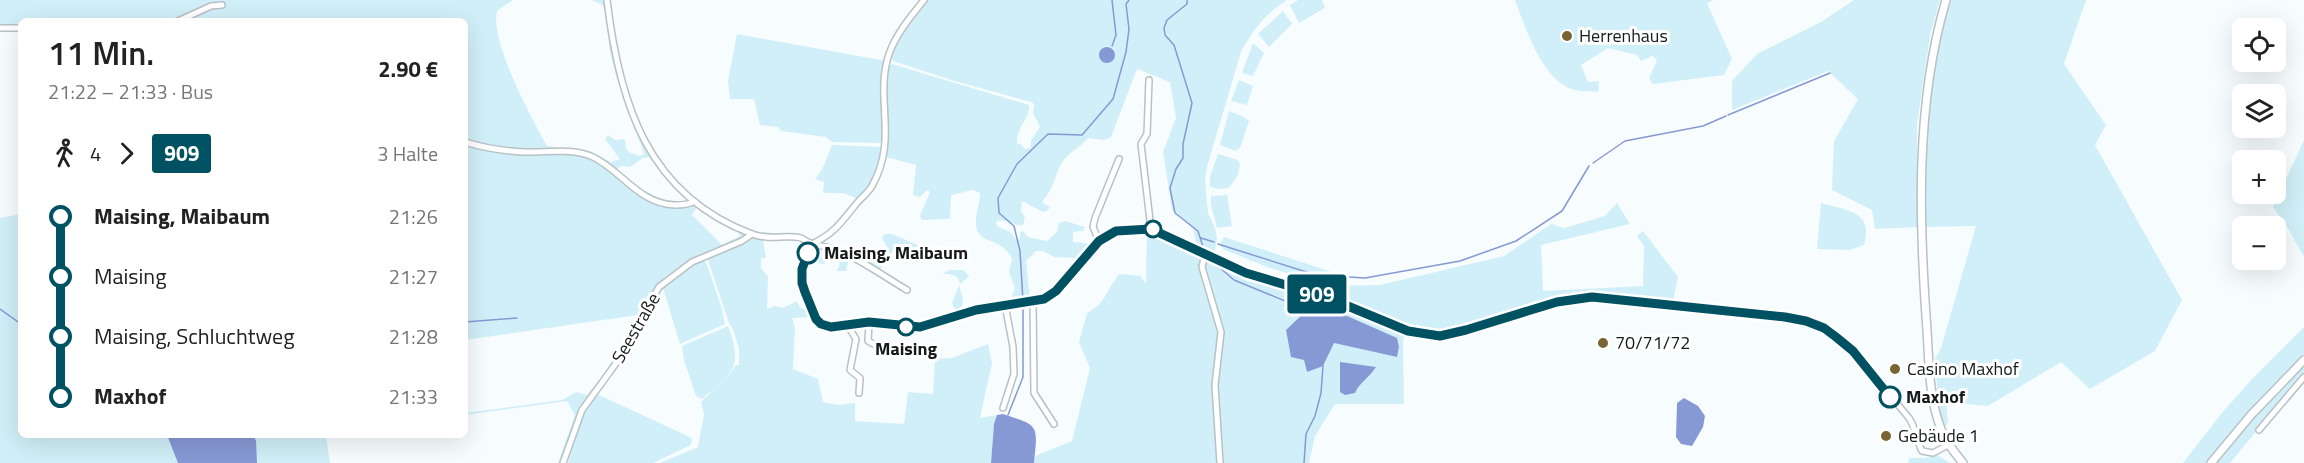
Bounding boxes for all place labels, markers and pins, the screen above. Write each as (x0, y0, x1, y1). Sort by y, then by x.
place label: Herrenhaus (1579, 22, 1668, 49)
marker: Herrenhaus (1560, 29, 1574, 43)
unlabelled marker (1144, 220, 1162, 238)
place label: Maising, Maibaum (824, 239, 968, 266)
marker: Maising, Maibaum (797, 242, 819, 264)
marker: Maising (897, 318, 915, 336)
place label: 70/71/72 (1615, 329, 1690, 356)
place label: Maising (875, 335, 937, 362)
marker: 70/71/72 (1596, 336, 1610, 350)
place label: Casino Maxhof (1907, 355, 2019, 382)
marker: Casino Maxhof (1888, 362, 1902, 376)
place label: Maxhof (1906, 383, 1966, 410)
marker: Maxhof (1879, 386, 1901, 408)
place label: Gebäude 1 (1898, 422, 1979, 449)
marker: Gebäude 1 (1879, 429, 1893, 443)

